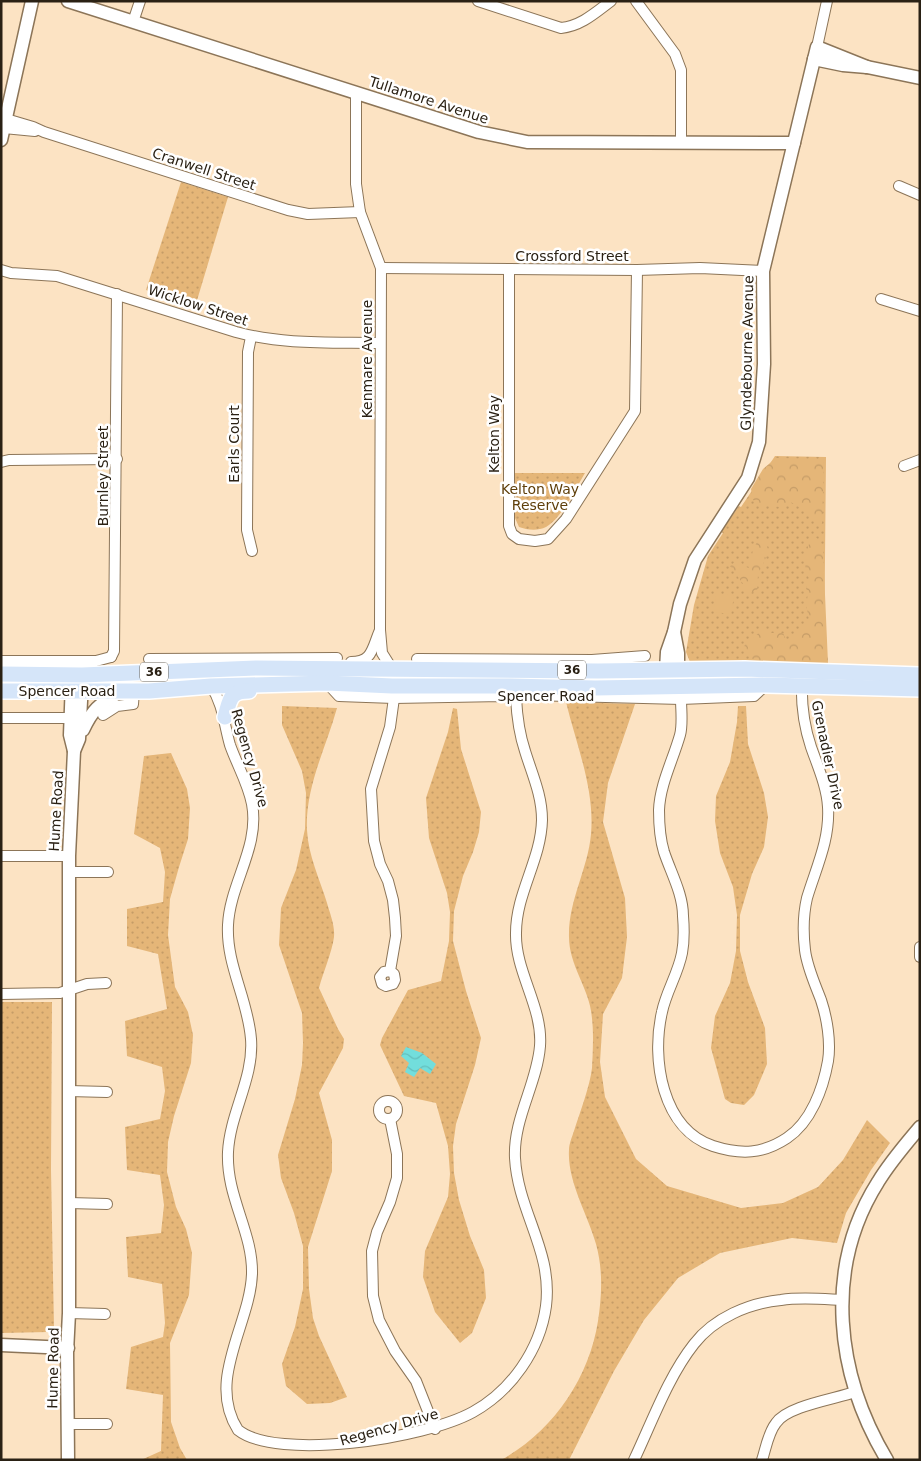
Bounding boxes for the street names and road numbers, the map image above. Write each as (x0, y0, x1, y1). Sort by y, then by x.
street label: Tullamore Avenue (366, 73, 491, 127)
street label: Cranwell Street (150, 145, 258, 193)
street label: Crossford Street (515, 248, 629, 264)
street label: Glyndebourne Avenue (738, 275, 756, 431)
street label: Wicklow Street (146, 281, 250, 329)
street label: Kenmare Avenue (359, 300, 375, 418)
street label: Kelton Way (486, 395, 502, 473)
street label: Earls Court (226, 405, 242, 483)
street label: Burnley Street (95, 425, 111, 526)
road number: 36 (558, 660, 586, 680)
road number: 36 (140, 662, 168, 682)
street label: Spencer Road (19, 683, 115, 699)
street label: Spencer Road (498, 688, 594, 704)
street label: Grenadier Drive (809, 699, 847, 811)
street label: Regency Drive (228, 707, 272, 809)
street label: Hume Road (46, 770, 66, 852)
street label: Hume Road (44, 1327, 62, 1409)
street label: Regency Drive (338, 1405, 440, 1449)

